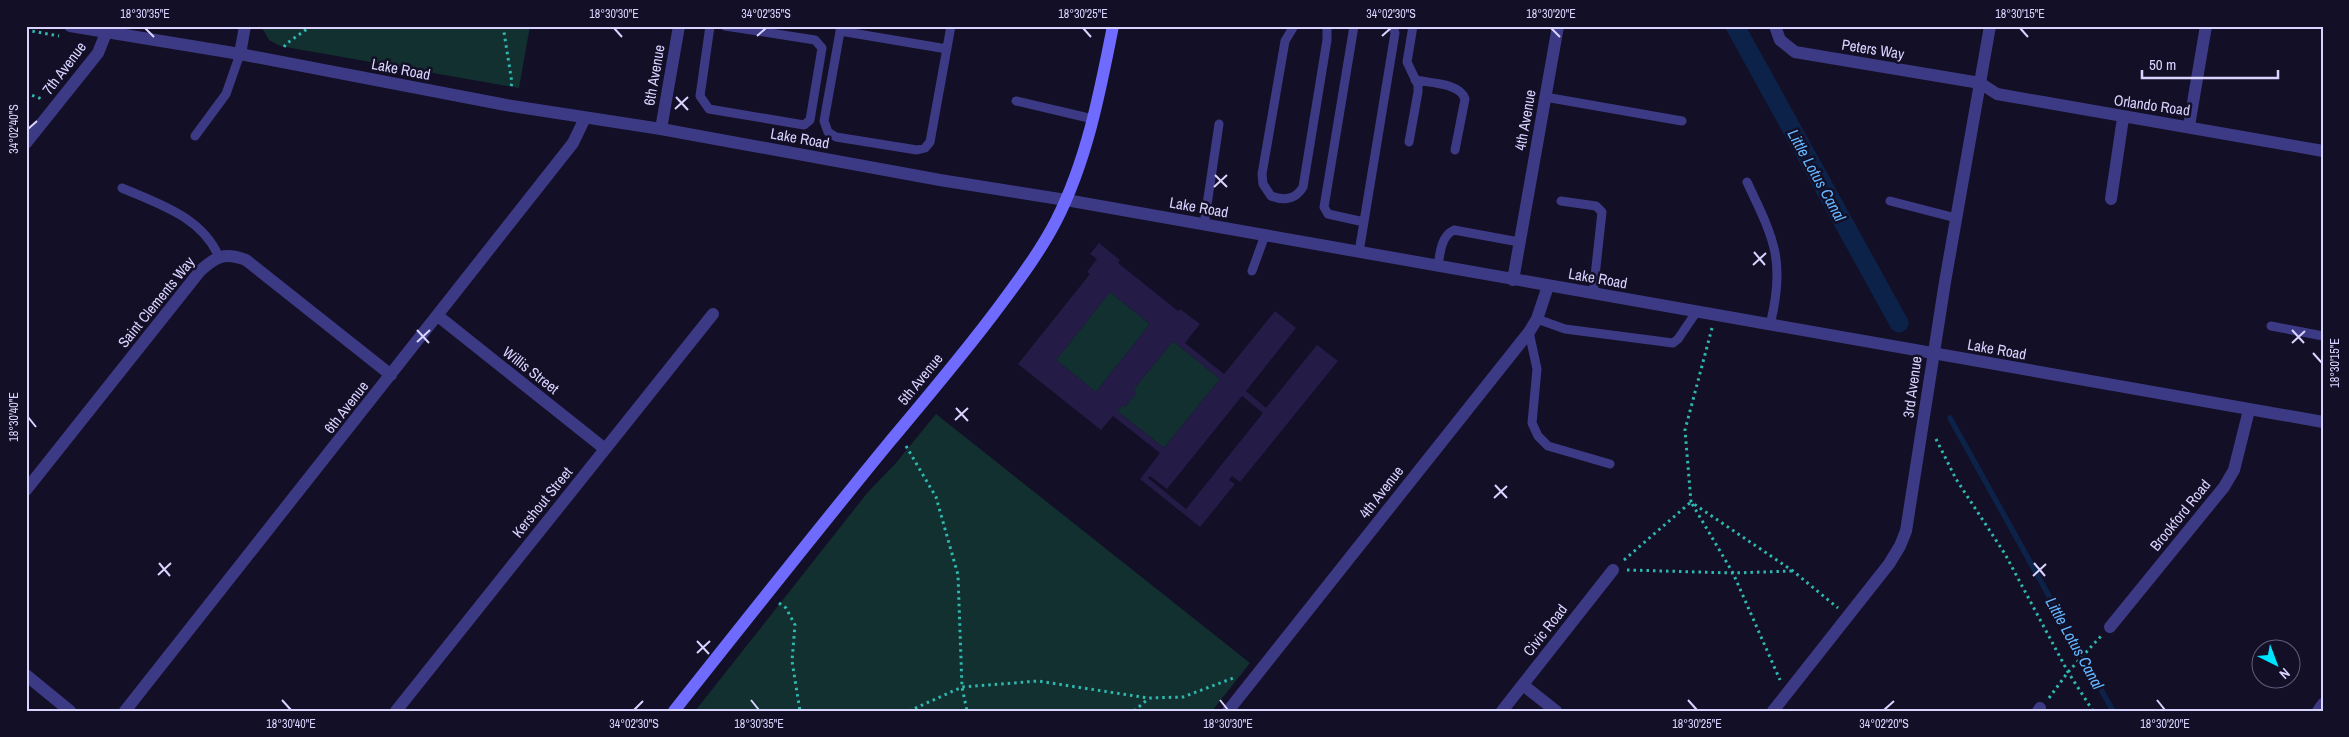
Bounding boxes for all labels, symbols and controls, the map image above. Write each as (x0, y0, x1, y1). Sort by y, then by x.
text: 18°30'35"E (120, 6, 170, 22)
text: 18°30'30"E (589, 6, 639, 22)
text: 34°02'35"S (741, 6, 791, 22)
text: 18°30'25"E (1058, 6, 1108, 22)
text: 34°02'30"S (1366, 6, 1416, 22)
text: 18°30'20"E (1526, 6, 1576, 22)
text: 18°30'15"E (1995, 6, 2045, 22)
street label: Peters Way (1840, 34, 1907, 64)
street label: 7th Avenue (37, 37, 91, 99)
street label: 6th Avenue (638, 43, 670, 107)
scale bar (2142, 48, 2278, 80)
street label: Lake Road (370, 53, 432, 85)
text: 50 m (2149, 54, 2176, 75)
street label: 4th Avenue (1509, 88, 1541, 152)
street label: Orlando Road (2113, 89, 2191, 121)
text: 34°02'40"S (6, 104, 22, 154)
street label: Lake Road (769, 122, 831, 154)
water label: Little Lotus Canal (1783, 125, 1852, 226)
street label: Lake Road (1168, 191, 1230, 223)
street label: Saint Clements Way (113, 251, 200, 352)
street label: Lake Road (1567, 262, 1629, 294)
street label: Lake Road (1966, 333, 2028, 365)
text: 18°30'15"E (2327, 338, 2343, 388)
street label: Willis Street (498, 341, 564, 399)
street label: 5th Avenue (893, 348, 948, 409)
street label: 3rd Avenue (1897, 355, 1927, 419)
street label: 6th Avenue (319, 376, 373, 438)
text: 18°30'40"E (6, 392, 22, 442)
street label: 4th Avenue (1354, 461, 1408, 523)
street label: Kershout Street (507, 462, 577, 542)
street label: Brookford Road (2145, 475, 2215, 555)
water label: Little Lotus Canal (2041, 593, 2110, 694)
street label: Civic Road (1518, 600, 1572, 660)
north arrow (2252, 640, 2302, 690)
text: N (2276, 664, 2294, 683)
text: 18°30'40"E (266, 716, 316, 732)
text: 34°02'30"S (609, 716, 659, 732)
text: 18°30'35"E (734, 716, 784, 732)
text: 18°30'30"E (1203, 716, 1253, 732)
text: 18°30'25"E (1672, 716, 1722, 732)
text: 34°02'20"S (1859, 716, 1909, 732)
text: 18°30'20"E (2140, 716, 2190, 732)

